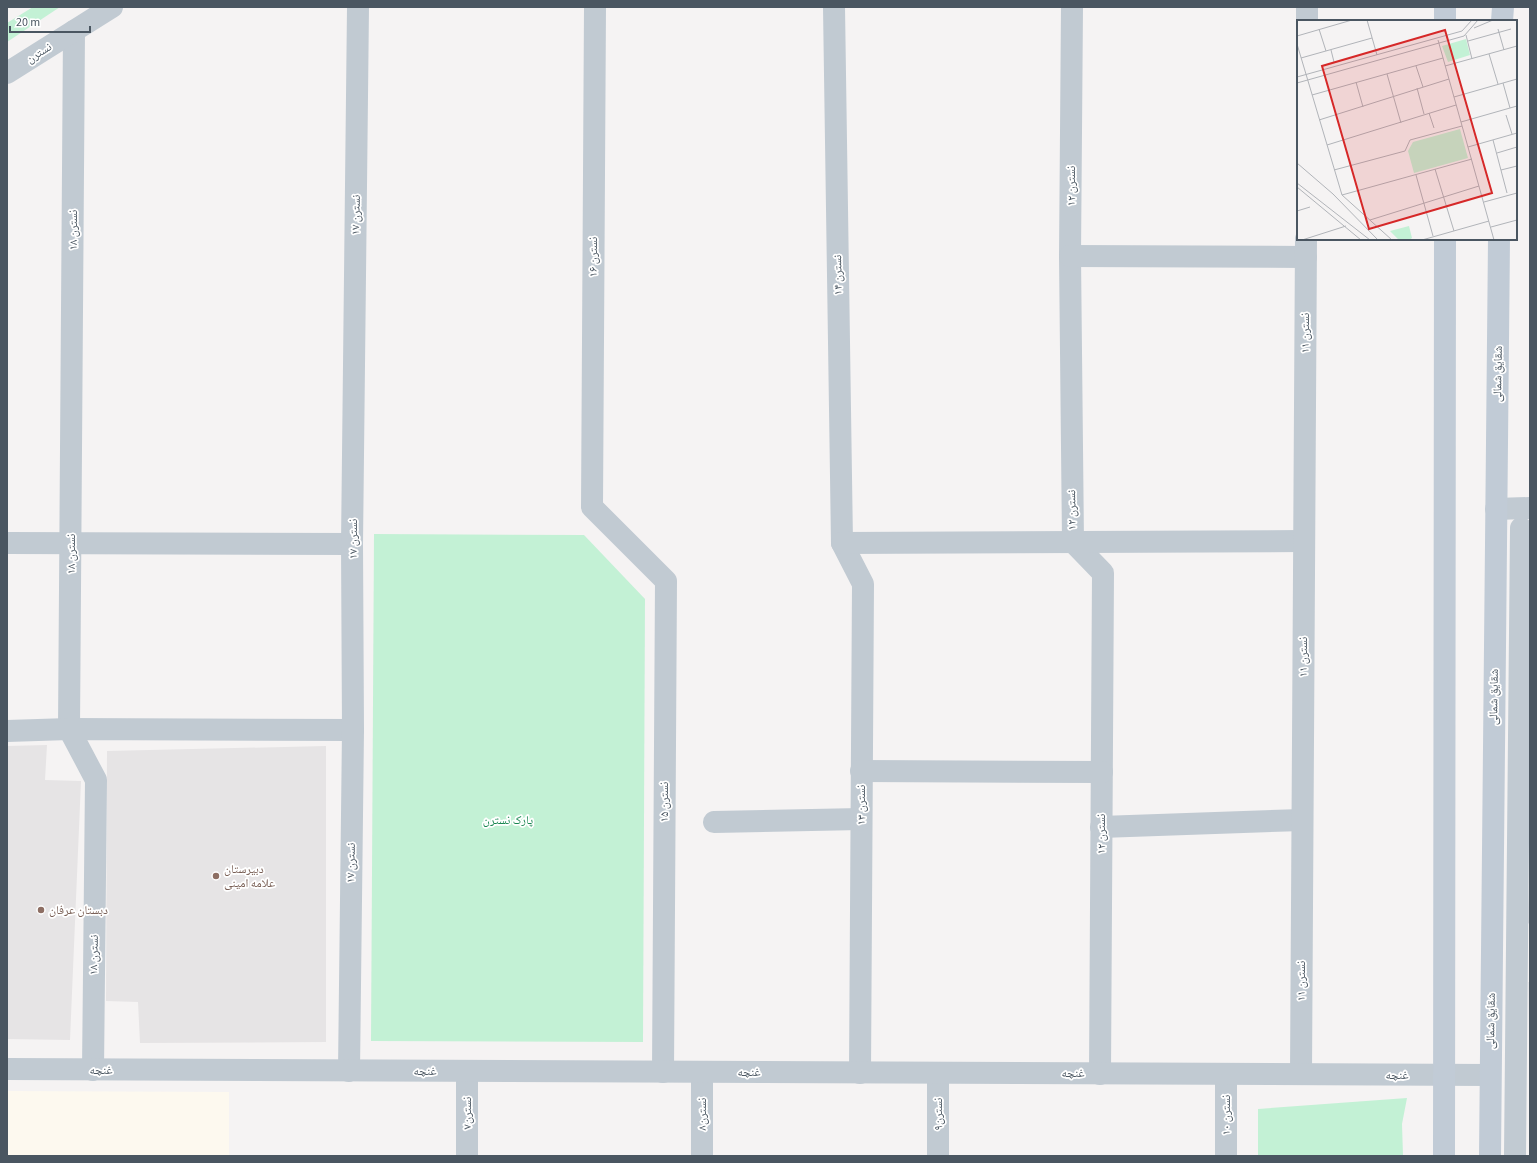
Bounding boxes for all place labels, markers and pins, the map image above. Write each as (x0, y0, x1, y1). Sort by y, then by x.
place label: دبیرستان علامه امینی (224, 861, 275, 892)
marker: دبیرستان علامه امینی (211, 871, 221, 881)
place label: دبستان عرفان (49, 902, 108, 919)
marker: دبستان عرفان (36, 905, 46, 915)

